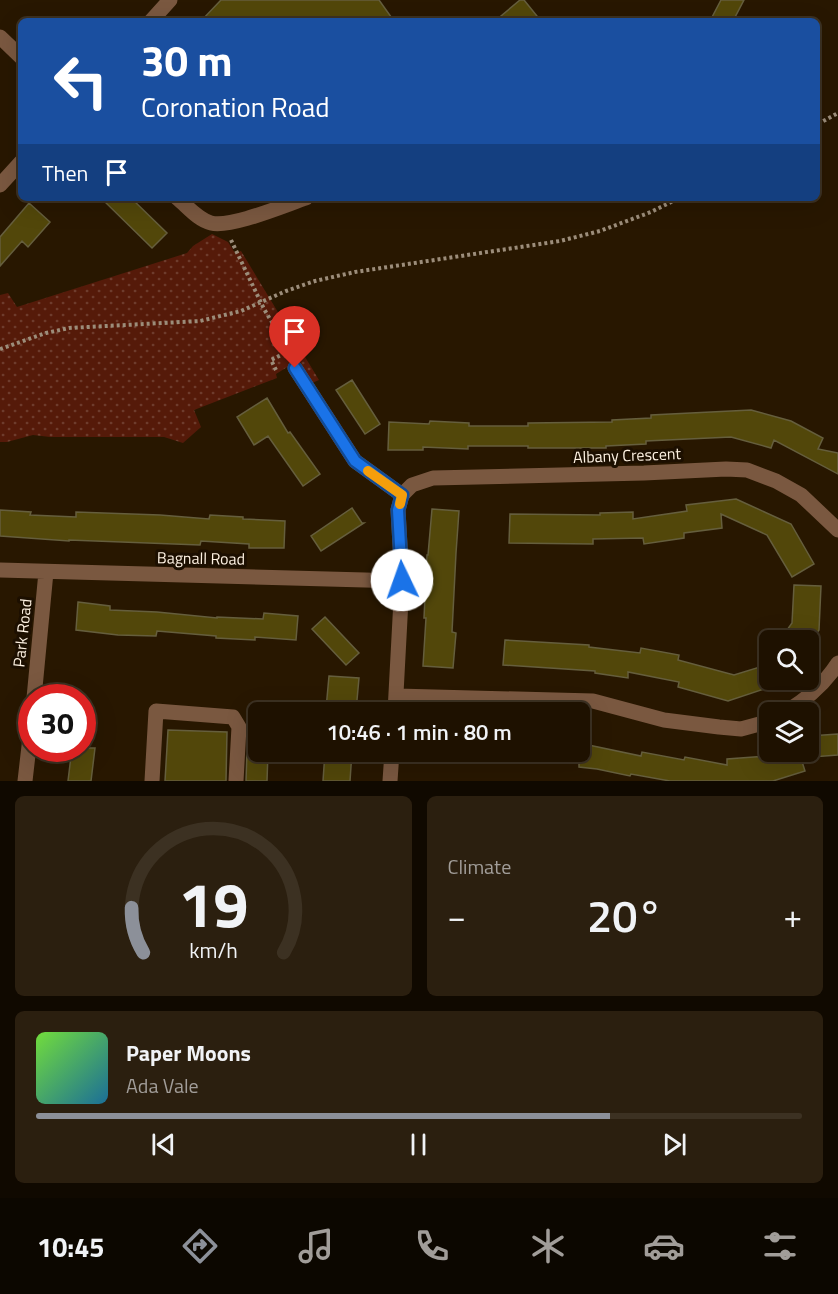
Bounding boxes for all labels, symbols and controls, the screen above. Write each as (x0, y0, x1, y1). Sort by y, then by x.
text: 30 m (141, 28, 233, 92)
icon: left (42, 42, 120, 120)
text: Coronation Road (141, 86, 330, 127)
text: Then (42, 156, 88, 190)
icon: arrive (100, 156, 133, 189)
pin (269, 306, 320, 368)
icon: arrive (278, 315, 311, 348)
street label: Albany Crescent (573, 441, 682, 469)
street label: Bagnall Road (157, 545, 245, 571)
position arrow (370, 548, 434, 612)
street label: Park Road (6, 598, 38, 668)
map controls (759, 630, 819, 762)
button: search (759, 630, 819, 690)
speed limit sign: 30 (18, 684, 96, 762)
button: layers (759, 702, 819, 762)
text: 10:46 · 1 min · 80 m (326, 715, 512, 749)
text: Climate (448, 851, 511, 882)
text: 19 (178, 856, 248, 951)
text: 20° (587, 881, 663, 949)
text: − (448, 891, 466, 941)
text: + (784, 891, 802, 941)
text: km/h (189, 934, 238, 966)
text: Paper Moons (126, 1036, 251, 1070)
text: Ada Vale (126, 1070, 199, 1101)
icon: previous (147, 1128, 180, 1161)
icon: pause (402, 1128, 435, 1161)
icon: next (658, 1128, 691, 1161)
icon: directions (179, 1225, 221, 1267)
icon: music (295, 1225, 337, 1267)
icon: phone (411, 1225, 453, 1267)
icon: climate (527, 1225, 569, 1267)
icon: car (643, 1225, 685, 1267)
icon: filters (759, 1225, 801, 1267)
text: 10:45 (37, 1226, 104, 1267)

